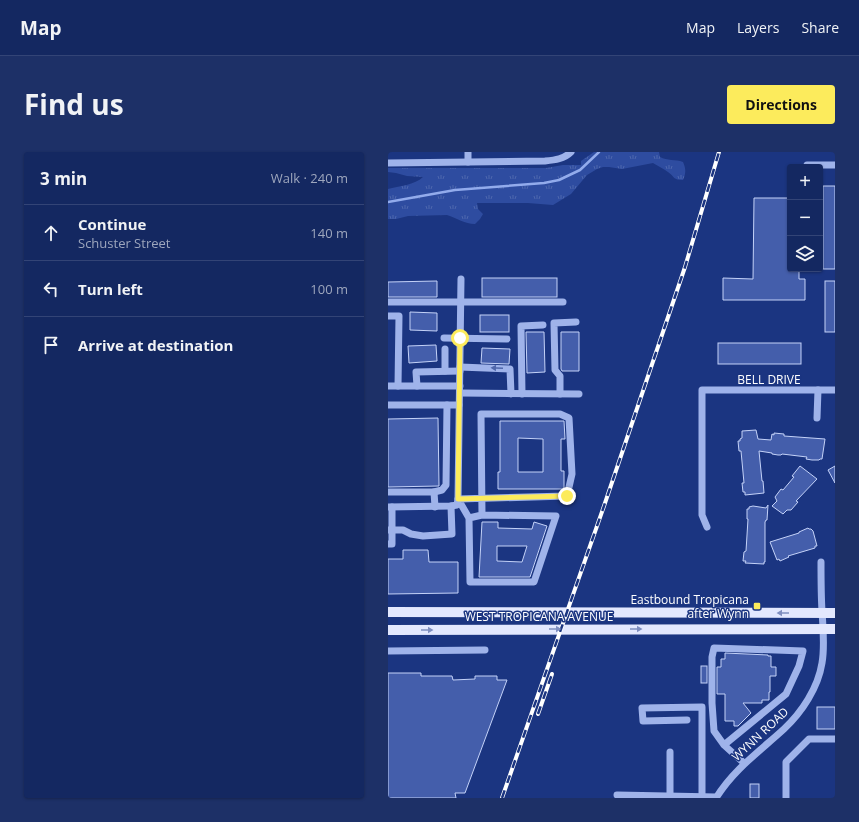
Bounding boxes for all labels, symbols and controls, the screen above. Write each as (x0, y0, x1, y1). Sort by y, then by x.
text: Map (20, 15, 61, 41)
text: Map (686, 18, 715, 37)
text: Layers (737, 18, 779, 37)
text: Share (801, 18, 839, 37)
text: Find us (24, 85, 124, 123)
button: Directions (727, 85, 835, 124)
map controls (787, 164, 823, 272)
button: + (787, 164, 823, 200)
text: 3 min (40, 167, 87, 190)
text: Walk · 240 m (271, 169, 348, 187)
button: − (787, 200, 823, 236)
text: Continue (78, 214, 146, 234)
icon: ahead (40, 222, 62, 244)
text: 140 m (310, 224, 348, 242)
text: Schuster Street (78, 234, 170, 252)
button: layers (787, 236, 823, 272)
icon: left (40, 278, 62, 300)
text: Turn left (78, 279, 143, 299)
text: 100 m (310, 280, 348, 298)
route start (451, 329, 469, 347)
icon: arrive (40, 334, 62, 356)
text: Arrive at destination (78, 335, 233, 355)
one-way arrow (491, 365, 503, 372)
street label: BELL DRIVE (737, 371, 801, 388)
route end (558, 487, 576, 505)
place label: Eastbound Tropicana after Wynn (630, 591, 749, 622)
marker: Eastbound Tropicana after Wynn (752, 601, 762, 611)
street label: WEST TROPICANA AVENUE (465, 608, 613, 625)
one-way arrow (776, 610, 789, 616)
one-way arrow (549, 626, 562, 632)
one-way arrow (630, 626, 643, 632)
one-way arrow (421, 627, 434, 633)
street label: WYNN ROAD (728, 703, 792, 765)

